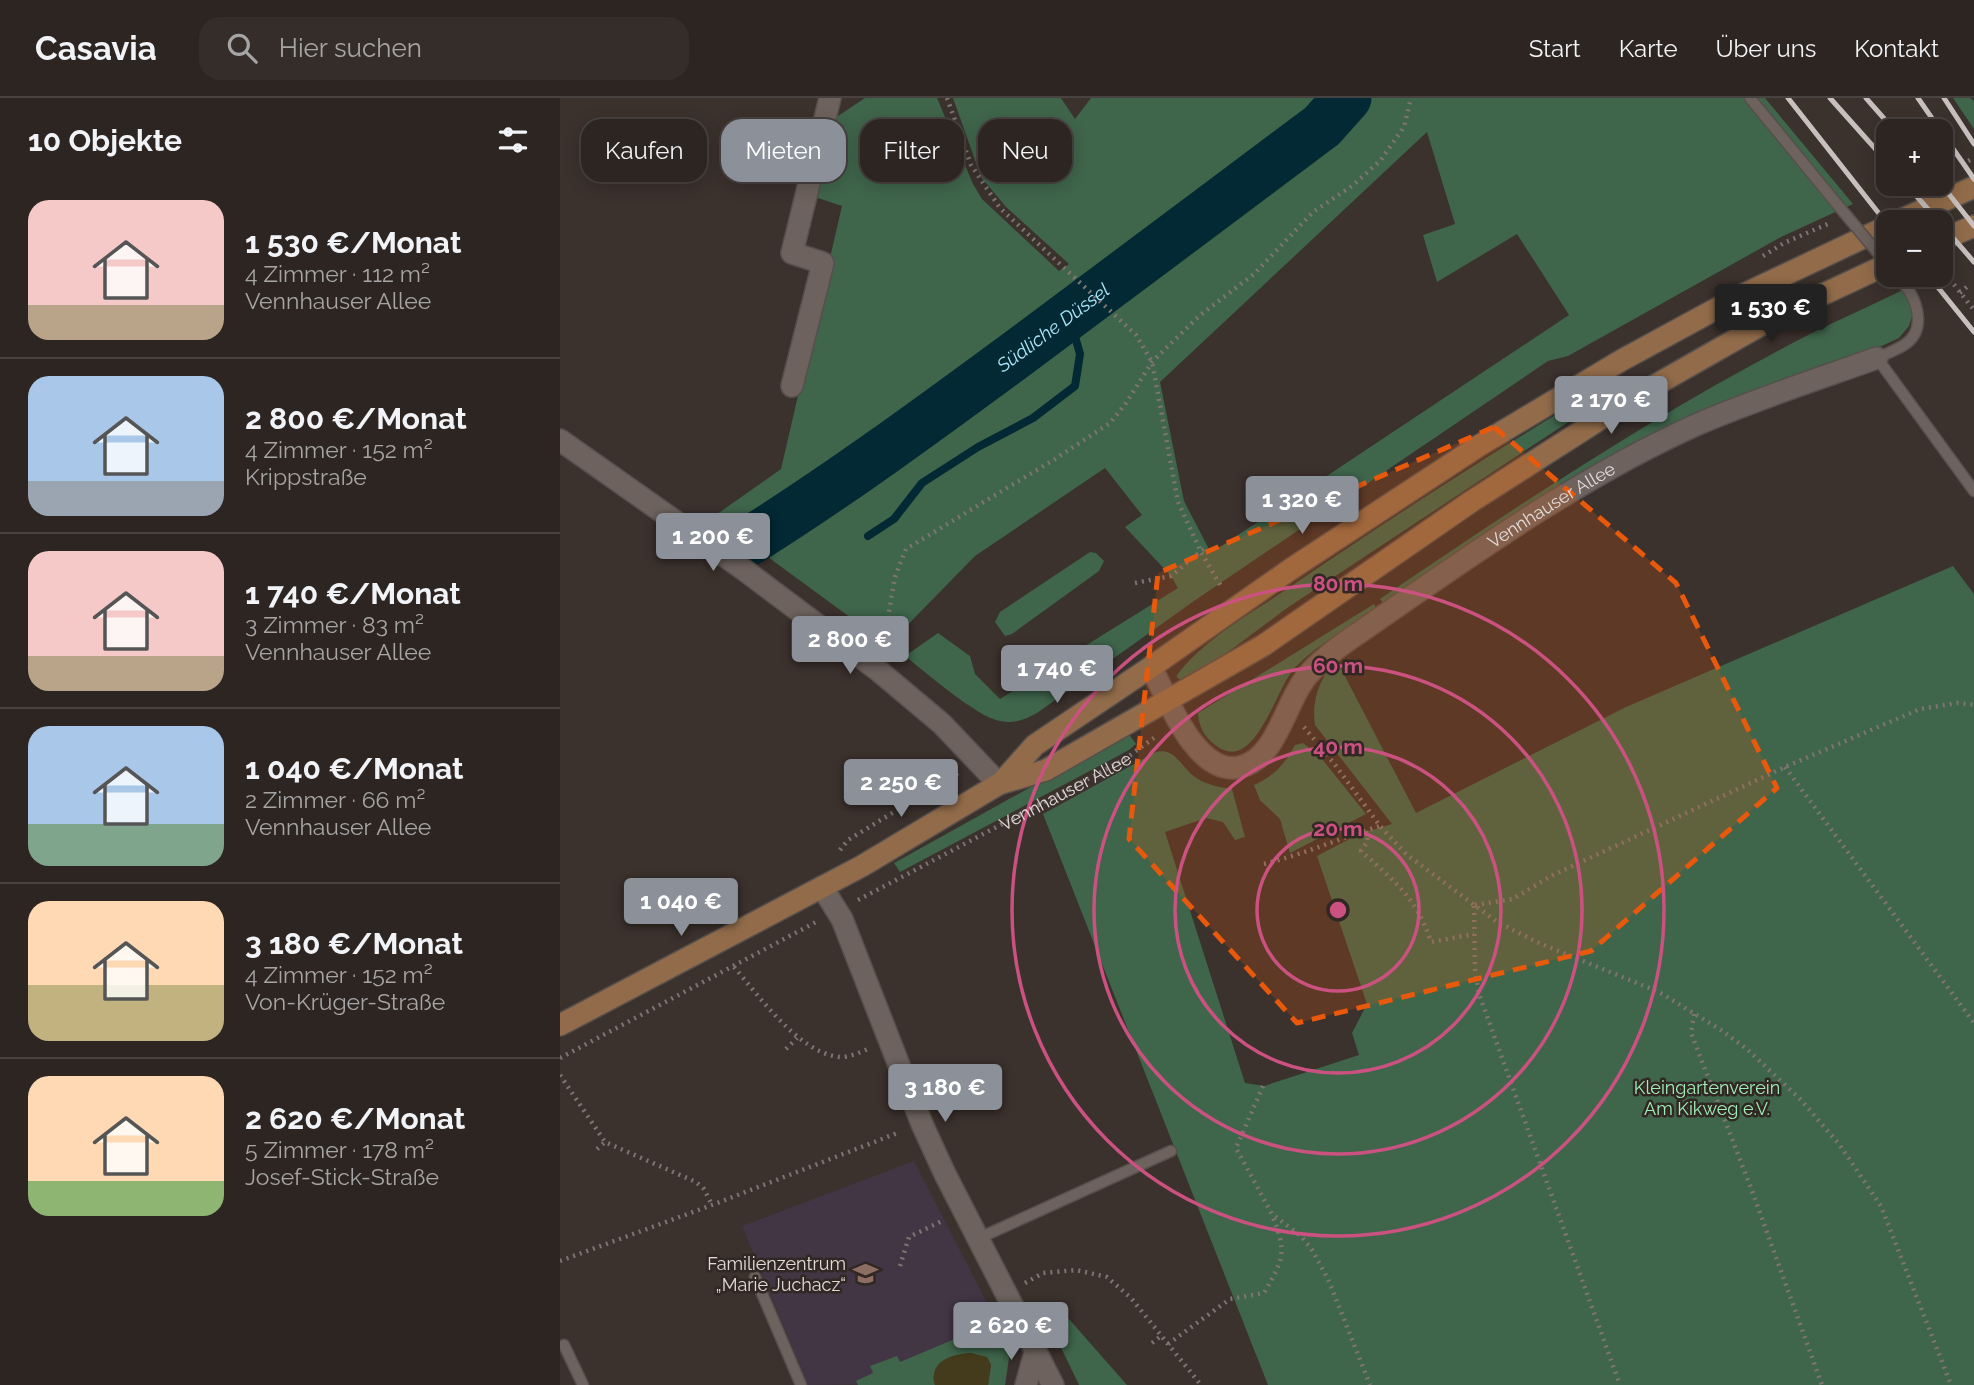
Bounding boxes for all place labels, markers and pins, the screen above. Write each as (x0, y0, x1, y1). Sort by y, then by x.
pin: 1 530 € (1706, 285, 1836, 344)
pin: 2 170 € (1546, 376, 1676, 436)
pin: 1 320 € (1237, 476, 1367, 536)
pin: 1 200 € (648, 514, 778, 573)
pin: 2 800 € (785, 616, 915, 676)
pin: 1 740 € (992, 646, 1122, 705)
pin: 2 250 € (836, 760, 966, 819)
pin: 1 040 € (616, 878, 746, 938)
centre of rings (1326, 898, 1350, 922)
pin: 3 180 € (880, 1065, 1010, 1124)
place label: Familienzentrum „Marie Juchacz“ (707, 1253, 846, 1295)
school or university icon: Familienzentrum „Marie Juchacz“ (852, 1259, 880, 1287)
pin: 2 620 € (946, 1302, 1076, 1362)

